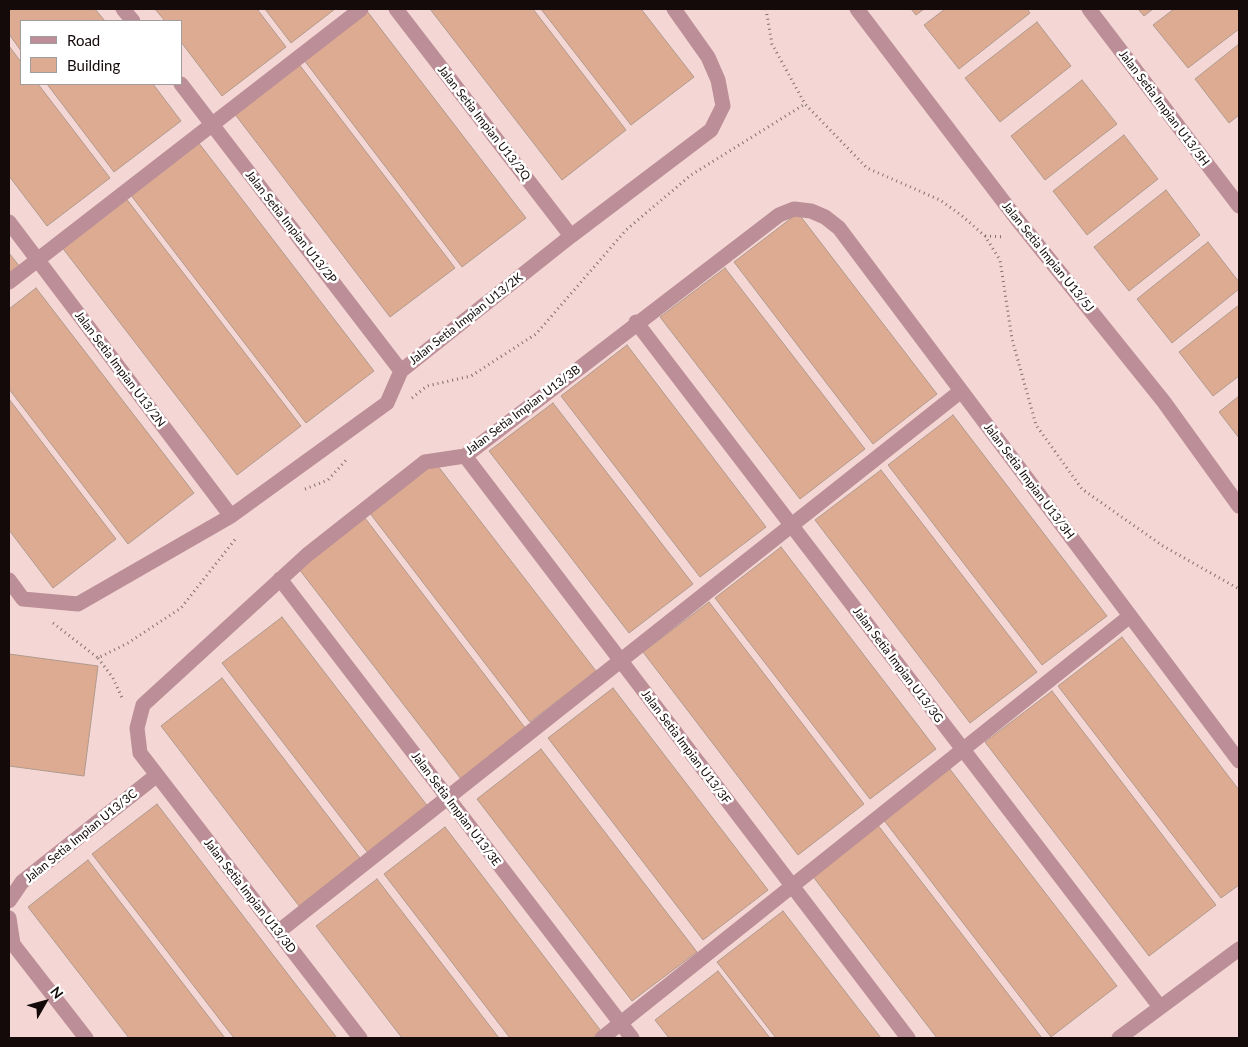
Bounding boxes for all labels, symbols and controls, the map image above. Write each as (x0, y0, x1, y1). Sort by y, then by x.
legend (20, 20, 182, 85)
text: Road (67, 31, 100, 49)
street label: Jalan Setia Impian U13/5H (1116, 47, 1212, 169)
text: Building (67, 56, 120, 74)
street label: Jalan Setia Impian U13/2Q (435, 63, 533, 183)
street label: Jalan Setia Impian U13/2P (242, 168, 340, 286)
street label: Jalan Setia Impian U13/5J (999, 199, 1097, 315)
street label: Jalan Setia Impian U13/2K (406, 270, 526, 368)
street label: Jalan Setia Impian U13/2N (72, 308, 168, 430)
street label: Jalan Setia Impian U13/3B (463, 362, 583, 458)
street label: Jalan Setia Impian U13/3H (981, 420, 1077, 542)
street label: Jalan Setia Impian U13/3G (850, 604, 946, 726)
street label: Jalan Setia Impian U13/3F (638, 687, 734, 807)
street label: Jalan Setia Impian U13/3E (408, 749, 504, 869)
street label: Jalan Setia Impian U13/3C (22, 786, 140, 886)
street label: Jalan Setia Impian U13/3D (201, 836, 299, 956)
north arrow (20, 977, 70, 1027)
text: N (47, 983, 67, 1002)

